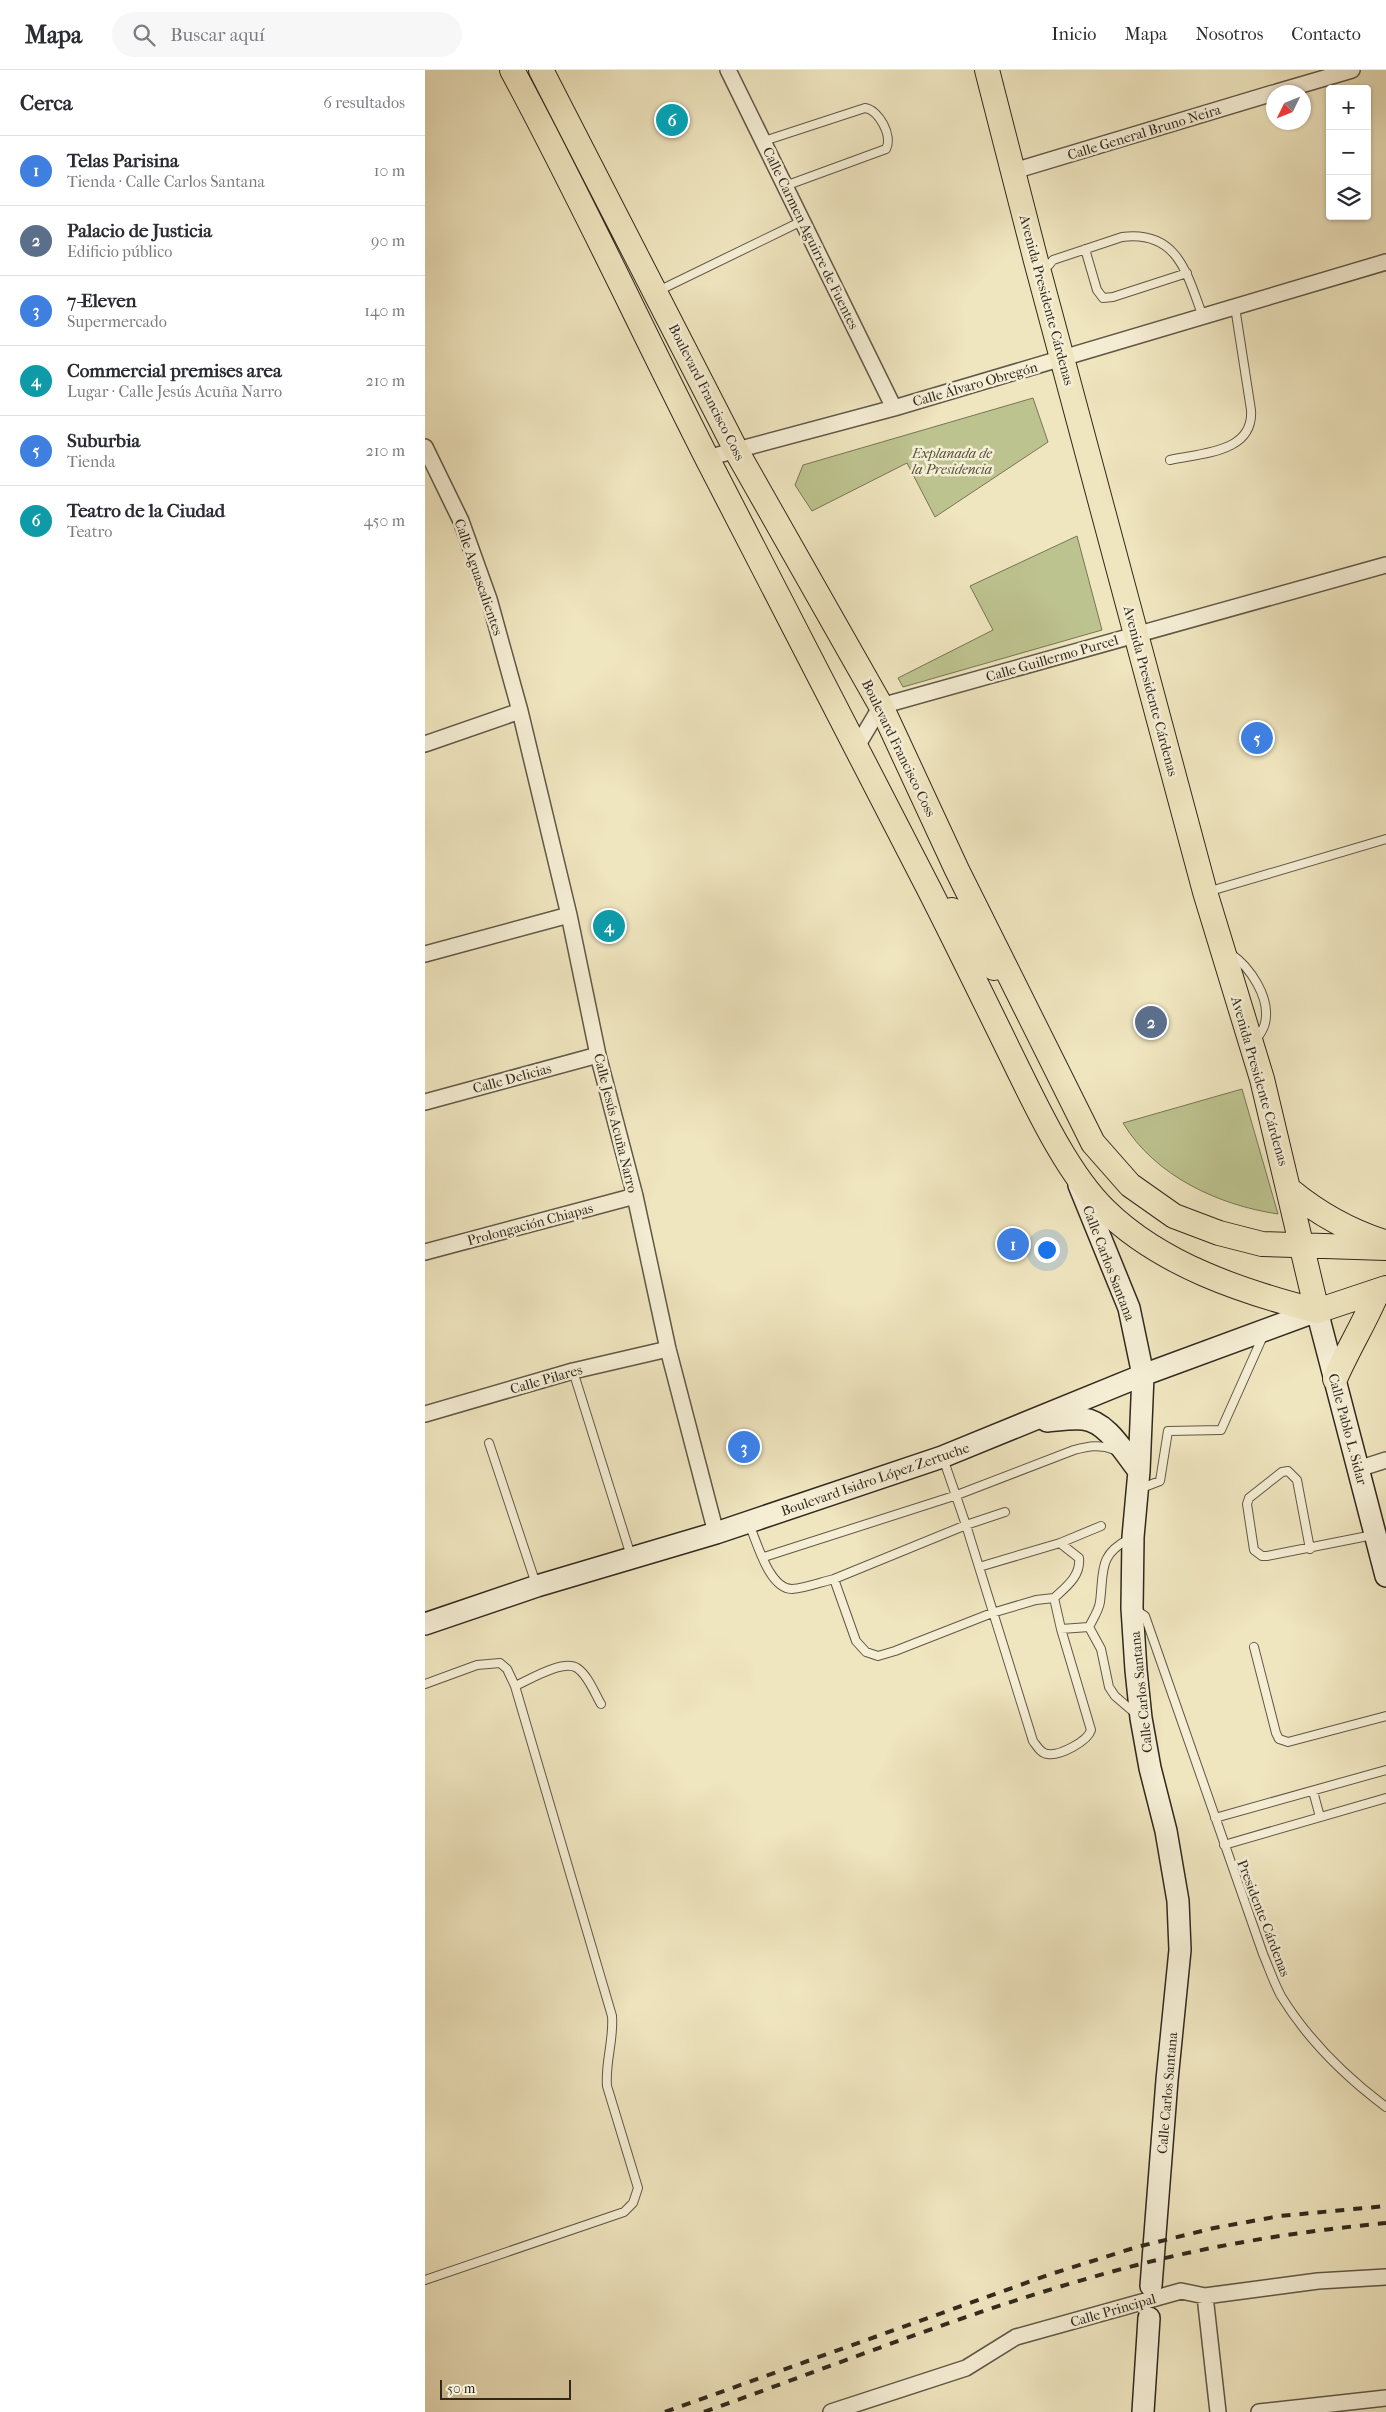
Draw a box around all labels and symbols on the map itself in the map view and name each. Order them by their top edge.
north arrow [1266,85,1311,130]
pin: 6 [656,101,688,139]
street label: Calle General Bruno Neira [1065,101,1223,164]
street label: Calle Carmen Aguirre de Fuentes [759,144,862,332]
street label: Avenida Presidente Cárdenas [1015,212,1077,387]
street label: Boulevard Francisco Coss [665,321,748,463]
street label: Calle Álvaro Obregón [910,358,1040,410]
park label: Explanada de la Presidencia [911,445,992,478]
street label: Calle Aguascalientes [451,517,506,638]
street label: Avenida Presidente Cárdenas [1119,603,1181,778]
street label: Calle Guillermo Purcel [984,631,1120,686]
street label: Boulevard Francisco Coss [858,677,939,820]
pin: 5 [1241,719,1273,757]
pin: 4 [593,907,625,945]
street label: Avenida Presidente Cárdenas [1227,993,1292,1168]
pin: 2 [1135,1003,1167,1041]
street label: Calle Jesús Acuña Narro [590,1052,641,1195]
street label: Calle Delicias [471,1060,553,1097]
street label: Prolongación Chiapas [465,1199,595,1249]
street label: Calle Carlos Santana [1079,1203,1139,1324]
pin: 1 [997,1225,1029,1263]
your location [1034,1237,1060,1263]
street label: Calle Pilares [508,1361,584,1398]
street label: Calle Pablo L. Sidar [1324,1372,1371,1487]
pin: 3 [728,1428,760,1466]
street label: Boulevard Isidro López Zertuche [779,1439,972,1520]
street label: Calle Carlos Santana [1127,1630,1156,1754]
street label: Presidente Cárdenas [1233,1857,1294,1979]
street label: Calle Carlos Santana [1154,2031,1181,2155]
street label: Calle Principal [1068,2290,1158,2331]
scale bar [440,2377,571,2400]

